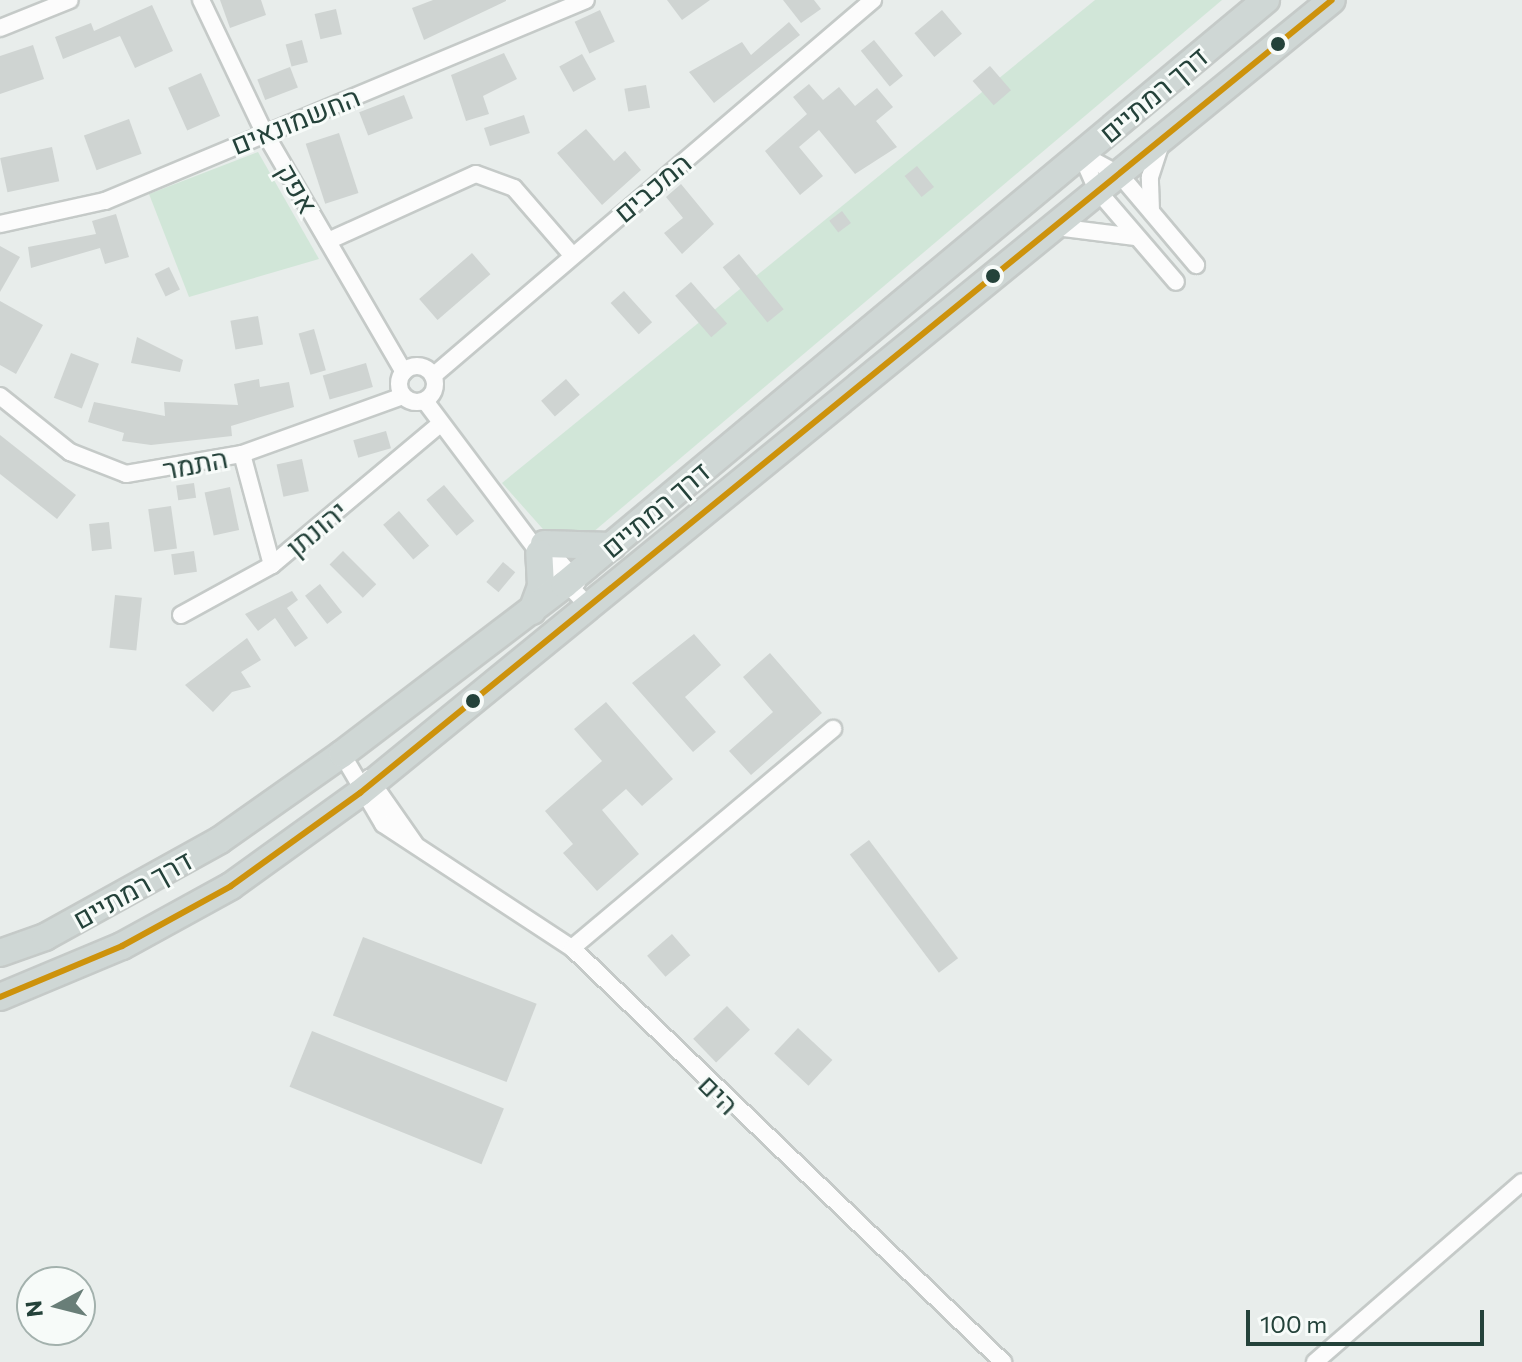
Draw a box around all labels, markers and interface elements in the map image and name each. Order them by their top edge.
unlabelled marker [1270,36,1286,52]
street label: דרך רמתיים [1092,39,1214,149]
street label: החשמונאים [226,79,364,161]
street label: המכבים [607,145,697,229]
street label: אפק [270,157,326,219]
unlabelled marker [985,268,1001,284]
street label: התמר [160,440,230,486]
street label: דרך רמתיים [594,454,716,564]
street label: יהונתן [279,493,353,563]
unlabelled marker [465,693,481,709]
street label: דרך רמתיים [66,842,198,936]
street label: הים [692,1067,746,1121]
north arrow [16,1266,96,1346]
scale bar [1250,1294,1488,1344]
text: N [19,1299,48,1319]
text: 100 m [1260,1309,1327,1338]

